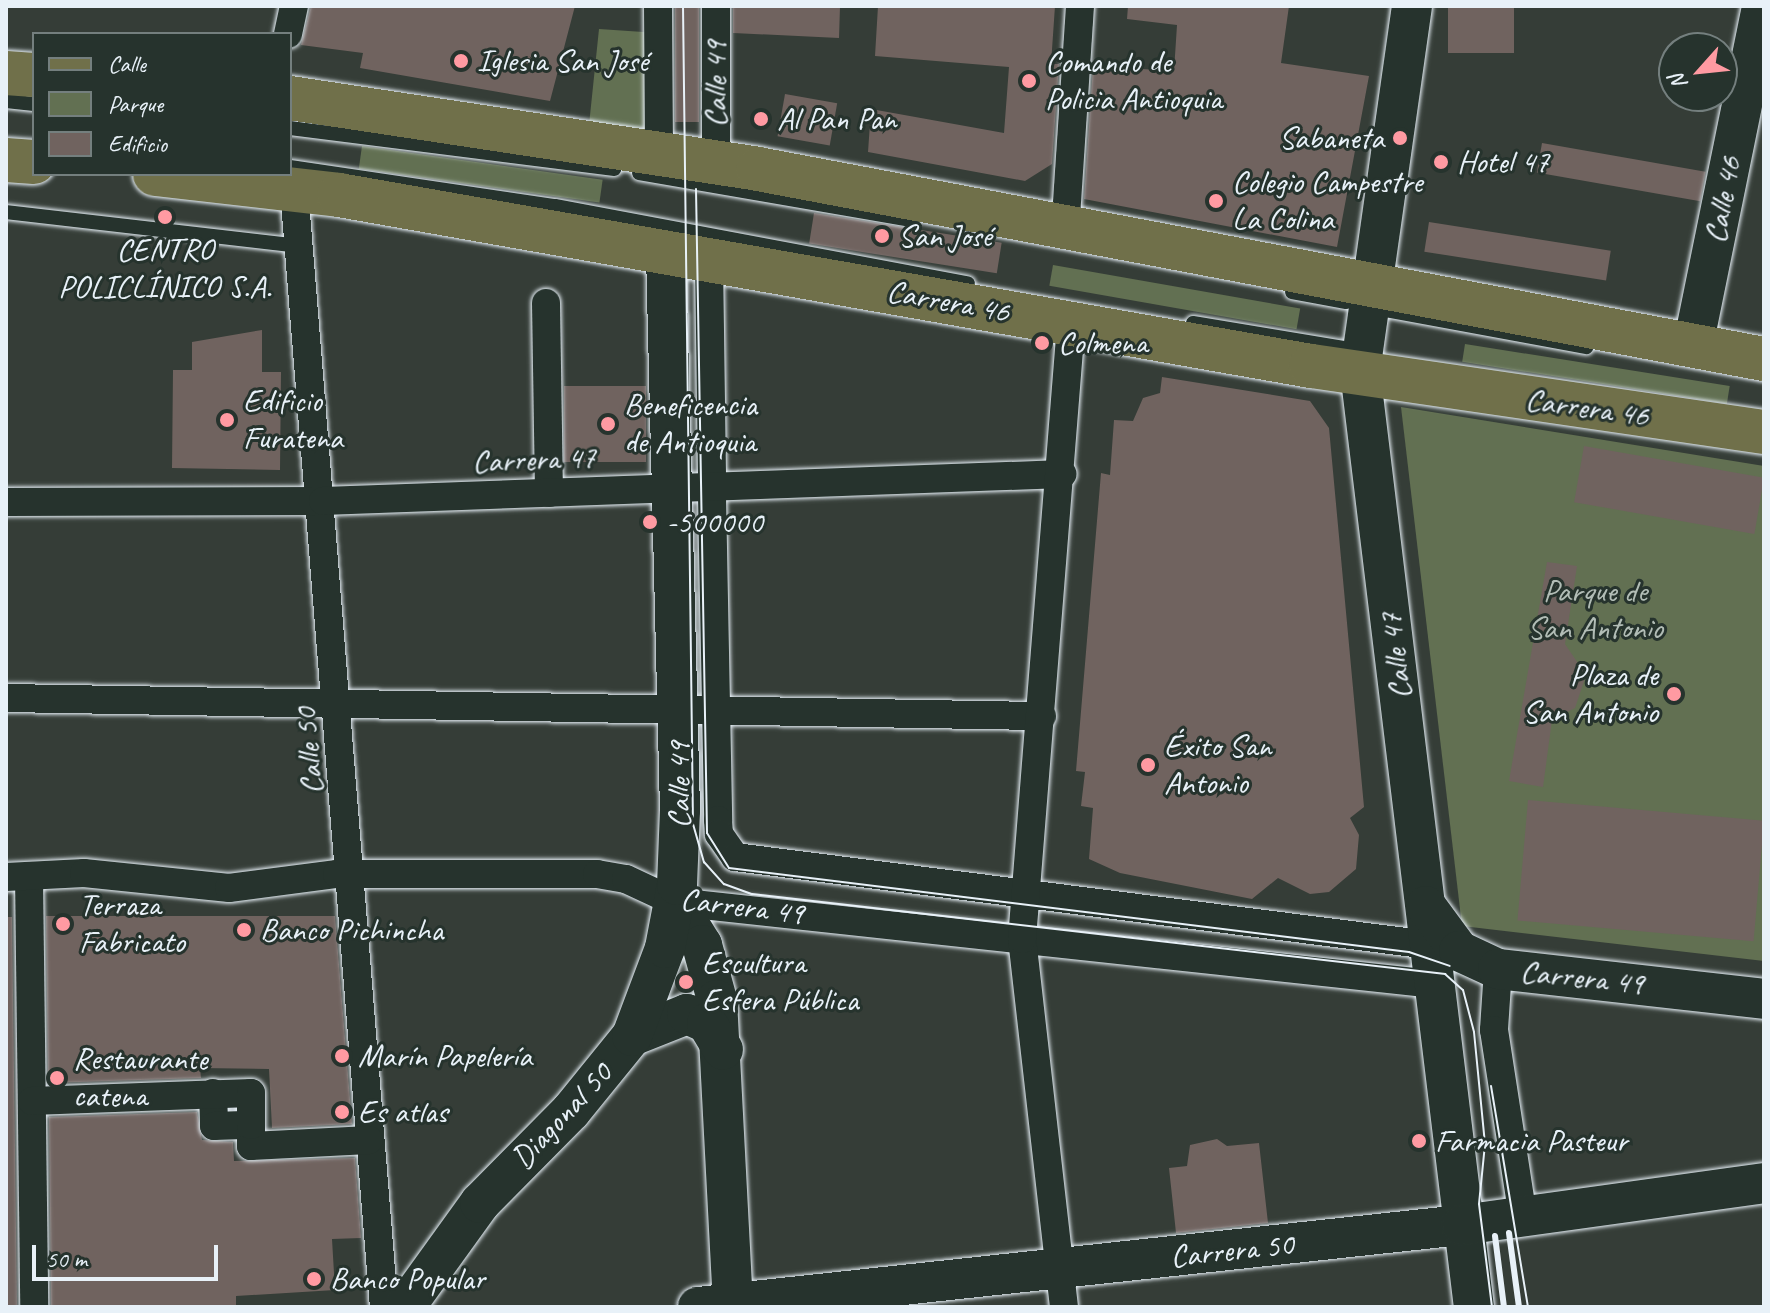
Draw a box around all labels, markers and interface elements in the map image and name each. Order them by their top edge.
legend [32,32,292,176]
north arrow [1658,32,1738,112]
street label: Calle 49 [697,41,735,127]
place label: Iglesia San José [477,42,648,80]
place label: Comando de Policia Antioquia [1045,44,1221,119]
text: Calle [108,49,146,79]
marker: Iglesia San José [452,52,470,70]
text: N [1663,70,1694,94]
marker: Comando de Policia Antioquia [1020,72,1038,90]
text: Parque [108,89,163,119]
place label: Al Pan Pan [777,100,898,138]
marker: Al Pan Pan [752,110,770,128]
place label: Sabaneta [1279,119,1384,157]
text: Edificio [108,129,167,159]
marker: Sabaneta [1391,129,1409,147]
place label: Hotel 47 [1457,143,1549,181]
marker: Hotel 47 [1432,153,1450,171]
street label: Calle 46 [1696,154,1750,246]
place label: Colegio Campestre La Colina [1232,164,1424,239]
marker: Colegio Campestre La Colina [1207,192,1225,210]
marker: CENTRO POLICLÍNICO S.A. [154,206,176,228]
place label: San José [898,217,991,255]
marker: San José [873,227,891,245]
place label: CENTRO POLICLÍNICO S.A. [58,232,272,307]
street label: Carrera 46 [884,272,1012,332]
place label: Colmena [1058,324,1147,362]
marker: Colmena [1033,334,1051,352]
street label: Carrera 46 [1523,380,1651,436]
place label: Edificio Furatena [243,383,343,458]
place label: Beneficencia de Antioquia [624,387,757,462]
marker: Edificio Furatena [218,411,236,429]
marker: Beneficencia de Antioquia [599,415,617,433]
street label: Carrera 47 [472,439,596,481]
place label: -500000 [666,503,763,541]
marker: -500000 [641,513,659,531]
park label: Parque de San Antonio [1527,573,1663,648]
street label: Calle 47 [1372,611,1420,701]
place label: Plaza de San Antonio [1523,657,1658,732]
marker: Plaza de San Antonio [1665,685,1683,703]
street label: Calle 50 [286,706,332,796]
place label: Éxito San Antonio [1164,728,1272,803]
street label: Calle 49 [660,742,698,828]
marker: Éxito San Antonio [1139,756,1157,774]
street label: Carrera 49 [678,880,806,934]
place label: Terraza Fabricato [79,887,185,962]
place label: Banco Pichincha [260,911,442,949]
marker: Terraza Fabricato [54,915,72,933]
marker: Banco Pichincha [235,921,253,939]
place label: Escultura Esfera Pública [702,945,858,1020]
street label: Carrera 49 [1518,952,1646,1004]
marker: Escultura Esfera Pública [677,973,695,991]
place label: Marín Papelería [358,1037,532,1075]
place label: Restaurante catena [73,1041,207,1116]
marker: Marín Papelería [333,1047,351,1065]
street label: Diagonal 50 [503,1055,621,1177]
marker: Restaurante catena [48,1069,66,1087]
place label: Es atlas [358,1093,447,1131]
marker: Es atlas [333,1103,351,1121]
place label: Farmacia Pasteur [1435,1122,1629,1160]
marker: Farmacia Pasteur [1410,1132,1428,1150]
street label: Carrera 50 [1168,1225,1296,1277]
scale bar [36,1229,222,1279]
text: 50 m [46,1244,87,1274]
place label: Banco Popular [330,1260,484,1298]
marker: Banco Popular [305,1270,323,1288]

